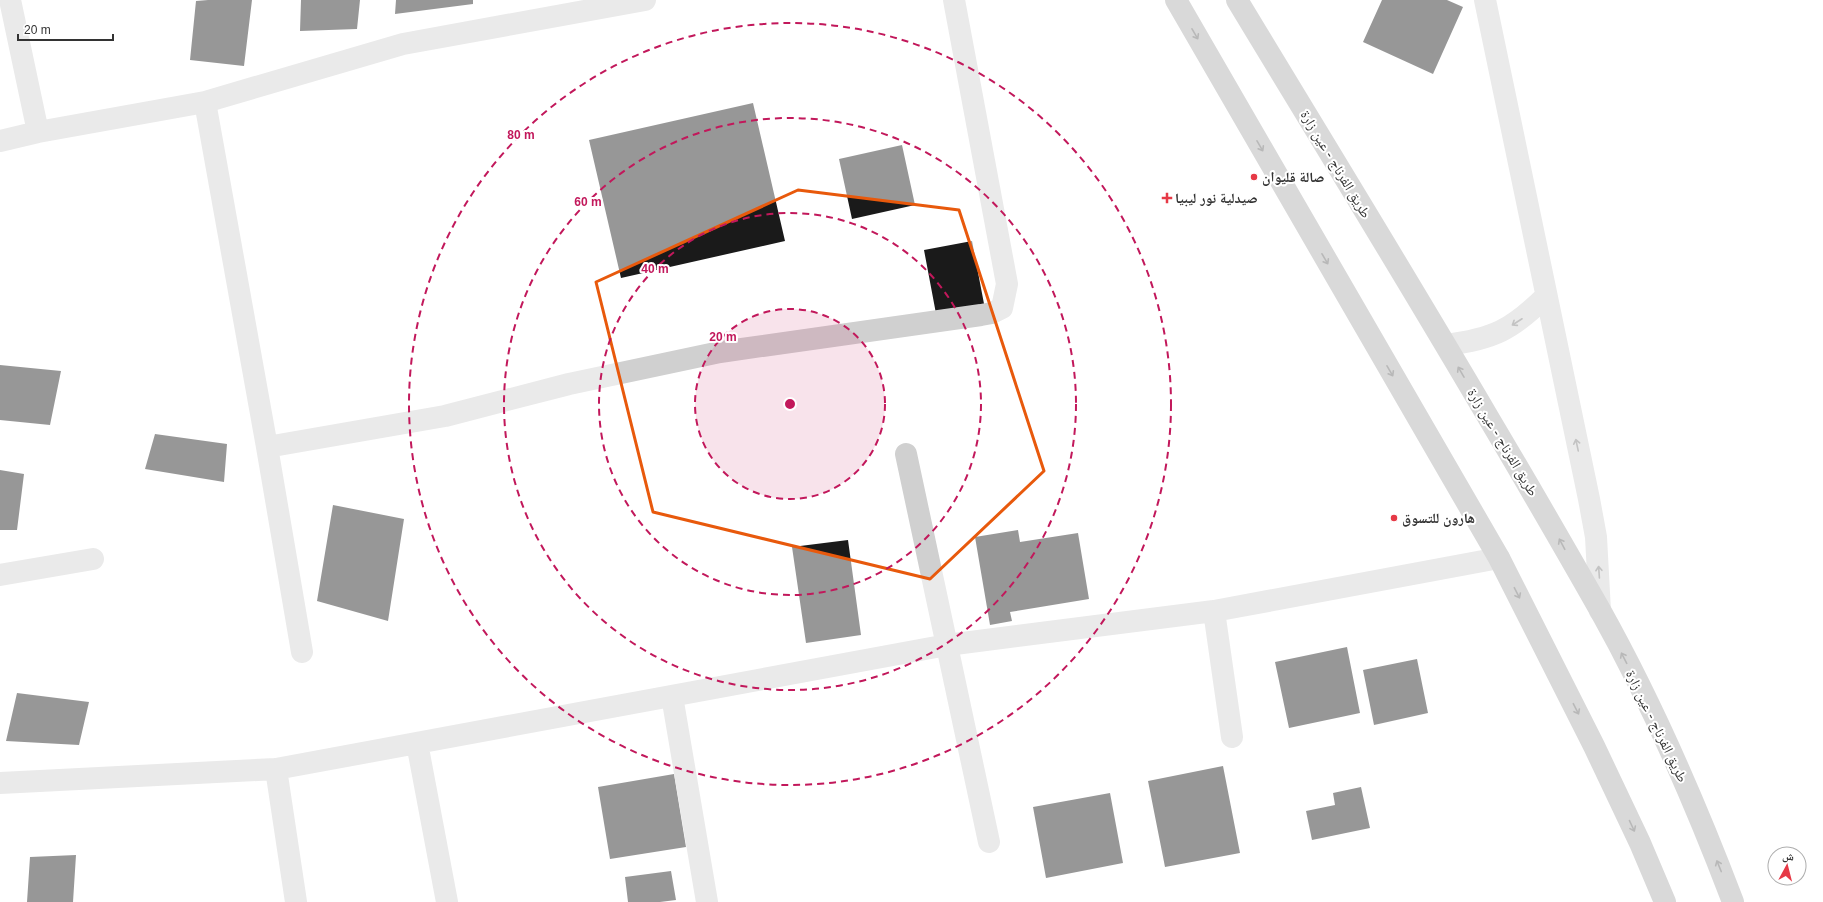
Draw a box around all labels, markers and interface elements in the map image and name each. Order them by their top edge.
scale bar [18,16,113,42]
text: 20 m [24,23,51,37]
one-way arrow [1192,28,1200,40]
street label: طريق الفرناج - عين زارة [1296,107,1374,222]
text: 80 m [507,128,535,142]
one-way arrow [1257,140,1265,152]
place label: صالة قليوان [1262,169,1324,186]
marker: صالة قليوان [1249,172,1259,182]
place label: صيدلية نور ليبيا [1175,190,1258,207]
marker: صيدلية نور ليبيا [1162,193,1172,203]
text: 60 m [574,195,602,209]
one-way arrow [1322,253,1330,265]
text: 40 m [641,262,669,276]
one-way arrow [1512,318,1523,326]
text: 20 m [709,330,737,344]
one-way arrow [1387,365,1395,377]
one-way arrow [1457,366,1465,378]
street label: طريق الفرناج - عين زارة [1463,385,1541,500]
centre of rings [783,397,797,411]
one-way arrow [1572,438,1580,451]
place label: هارون للتسوق [1402,510,1475,527]
marker: هارون للتسوق [1389,513,1399,523]
one-way arrow [1558,539,1565,551]
one-way arrow [1596,566,1603,579]
one-way arrow [1514,586,1521,598]
one-way arrow [1620,653,1628,665]
street label: طريق الفرناج - عين زارة [1621,667,1691,786]
one-way arrow [1572,702,1580,714]
one-way arrow [1629,819,1636,831]
north arrow [1767,846,1807,886]
text: ش [1781,849,1795,865]
one-way arrow [1715,860,1723,872]

